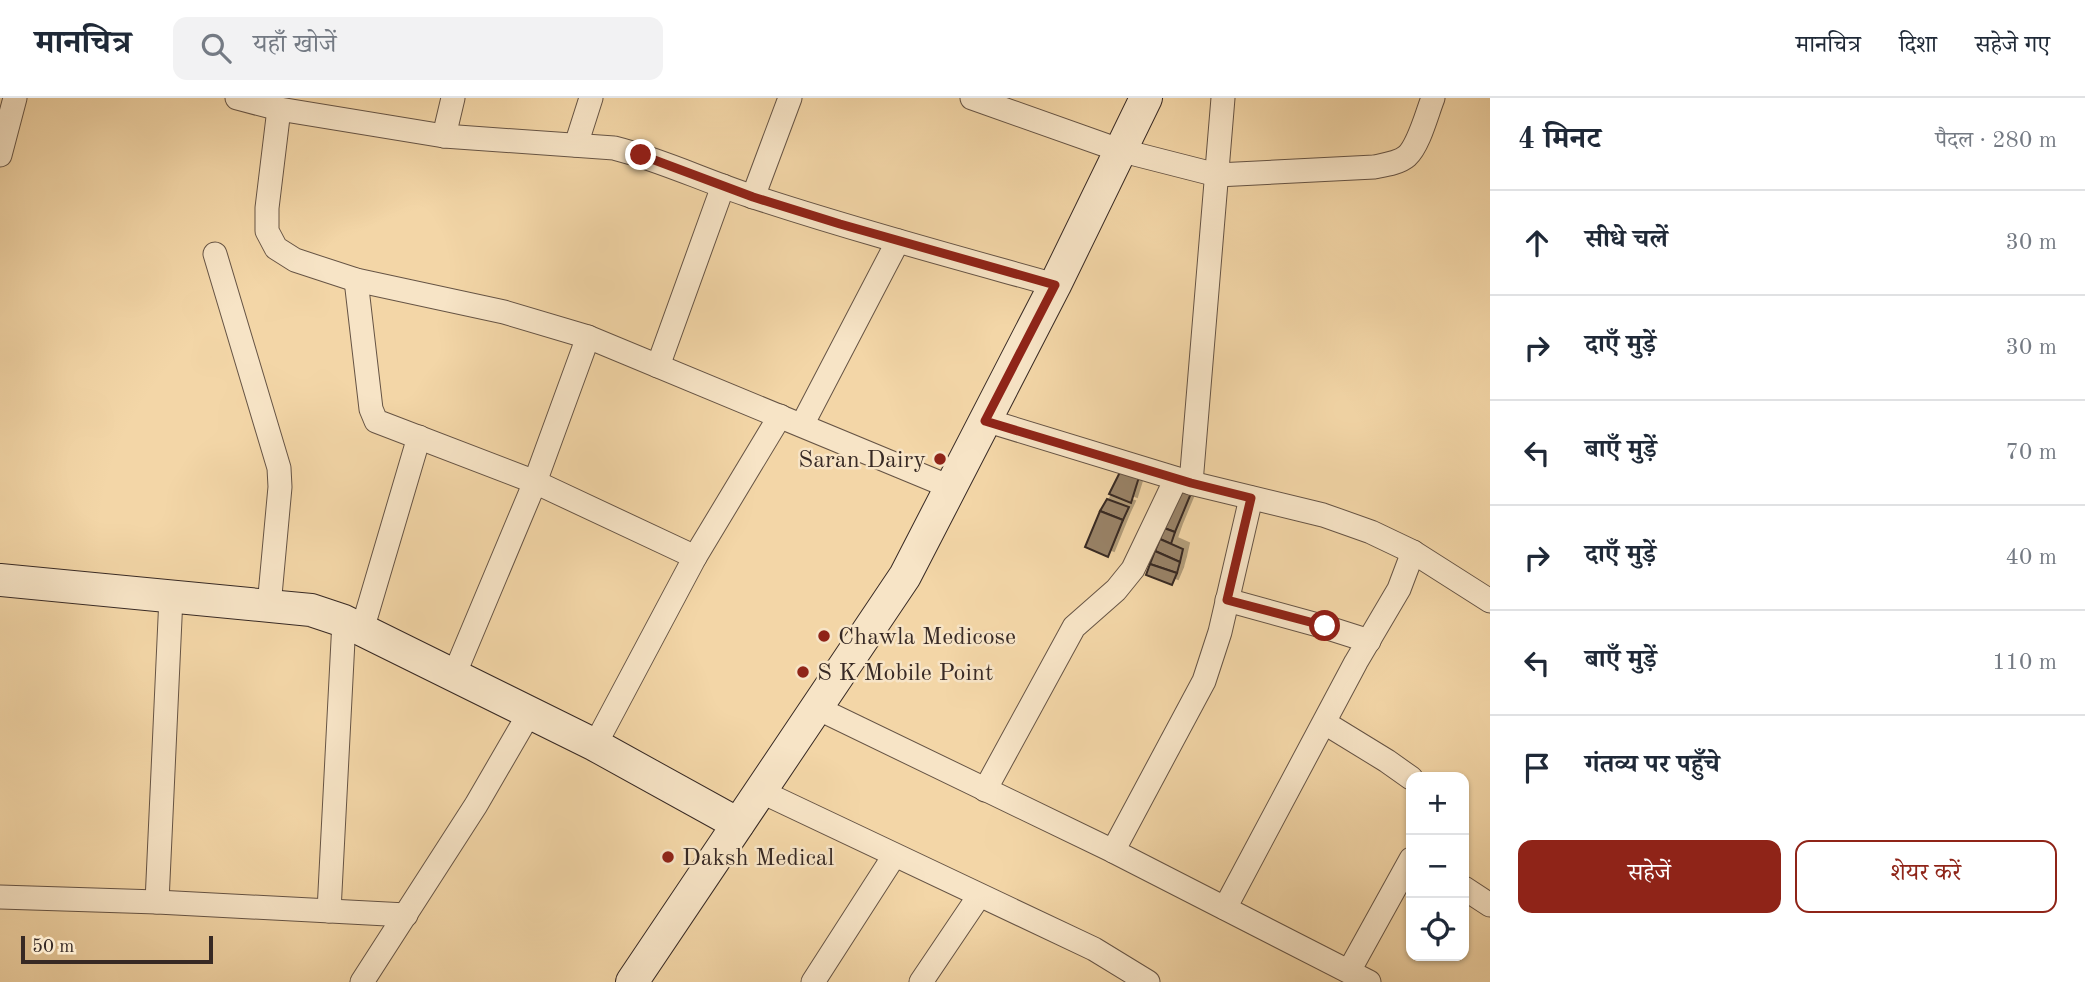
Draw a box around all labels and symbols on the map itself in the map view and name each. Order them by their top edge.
route end [625,139,656,170]
place label: Saran Dairy [798,449,926,473]
marker: Saran Dairy [932,451,948,467]
route start [1309,610,1340,641]
place label: Chawla Medicose [838,626,1016,650]
marker: Chawla Medicose [816,628,832,644]
place label: S K Mobile Point [817,662,993,686]
marker: S K Mobile Point [795,664,811,680]
place label: Daksh Medical [682,847,834,871]
marker: Daksh Medical [660,849,676,865]
scale bar [21,933,214,965]

